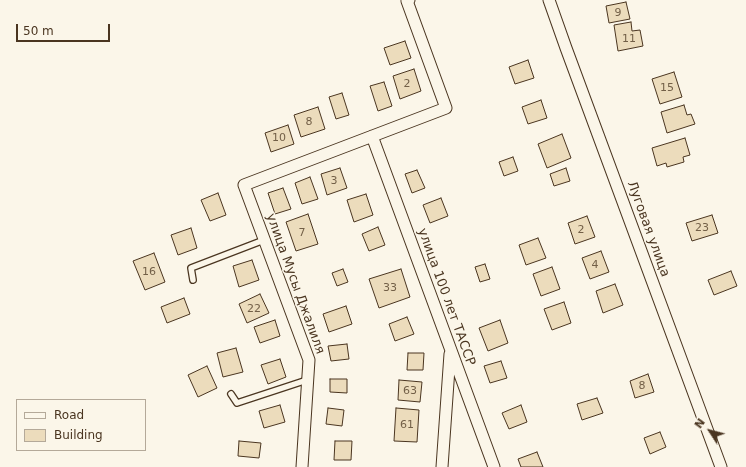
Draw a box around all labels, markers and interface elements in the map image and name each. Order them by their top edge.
house number: 9 [615,6,621,20]
scale bar [18,16,112,42]
text: 50 m [23,24,54,38]
house number: 11 [622,32,636,46]
house number: 2 [404,77,410,91]
house number: 15 [660,81,674,95]
house number: 8 [306,115,312,129]
house number: 10 [272,131,286,145]
house number: 3 [331,174,337,188]
street label: Луговая улица [623,179,673,279]
street label: улица Мусы Джалиля [262,212,328,356]
house number: 23 [695,221,709,235]
house number: 2 [578,223,584,237]
house number: 7 [299,226,305,240]
street label: улица 100 лет ТАССР [414,226,478,368]
house number: 4 [592,258,598,272]
house number: 16 [142,265,156,279]
house number: 33 [383,281,397,295]
house number: 22 [247,302,261,316]
house number: 8 [639,379,645,393]
house number: 63 [403,384,417,398]
legend [16,399,146,451]
text: Road [54,408,84,422]
north arrow [690,411,730,451]
text: N [692,416,708,431]
house number: 61 [400,418,414,432]
text: Building [54,428,103,442]

